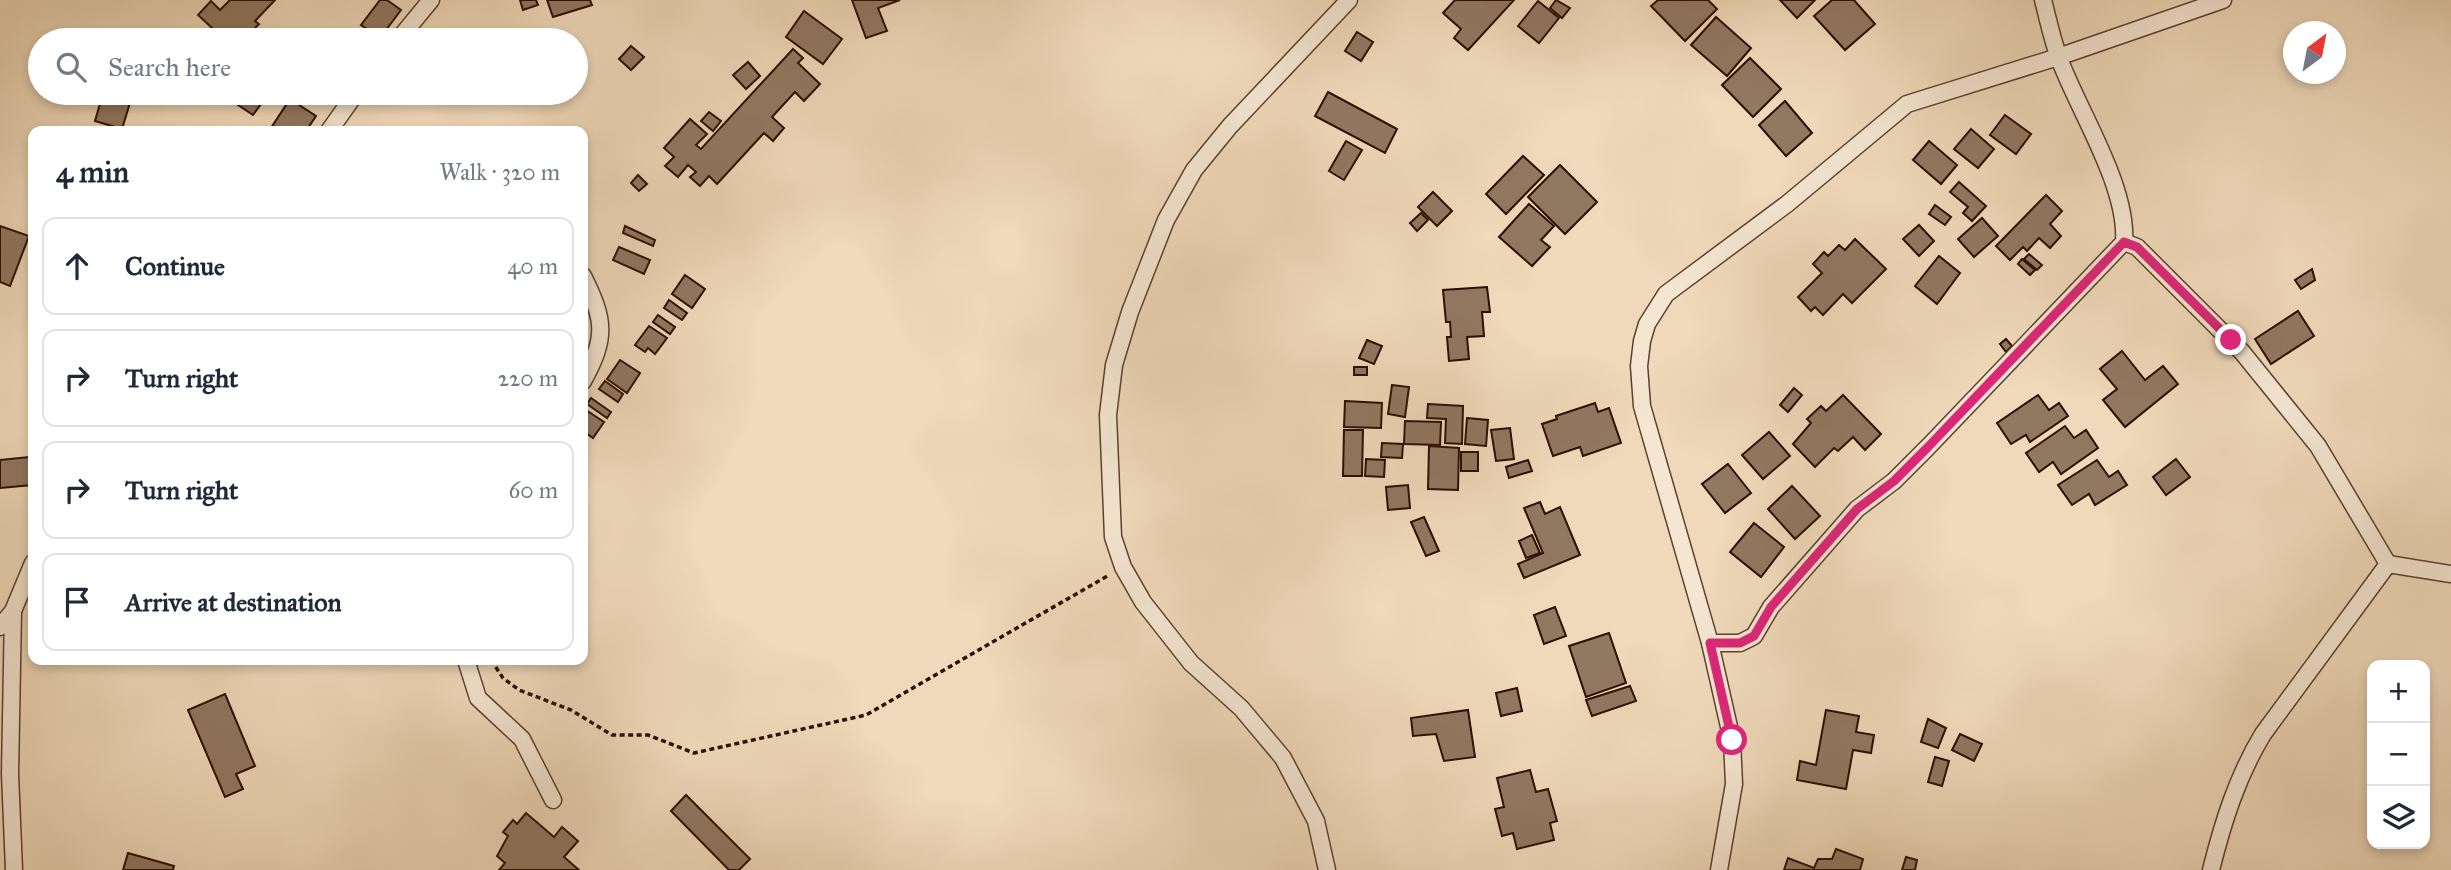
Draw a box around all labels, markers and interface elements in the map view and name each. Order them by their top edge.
north arrow [2283,21,2346,84]
search box [28,28,588,105]
icon: search [52,48,90,86]
text: Search here [108,51,231,83]
text: 4 min [56,154,129,190]
text: Walk · 320 m [440,158,560,186]
icon: ahead [58,247,96,285]
text: Continue [125,250,225,282]
text: 40 m [508,252,558,280]
route end [2215,324,2246,355]
icon: right [58,359,96,397]
text: Turn right [125,362,238,394]
text: 220 m [498,364,558,392]
icon: right [58,471,96,509]
text: Turn right [125,474,238,506]
text: 60 m [509,476,558,504]
icon: arrive [58,583,96,621]
text: Arrive at destination [125,586,342,618]
map controls [2367,660,2430,849]
button: + [2367,660,2430,723]
button: − [2367,723,2430,786]
route start [1716,724,1747,755]
button: layers [2367,786,2430,849]

